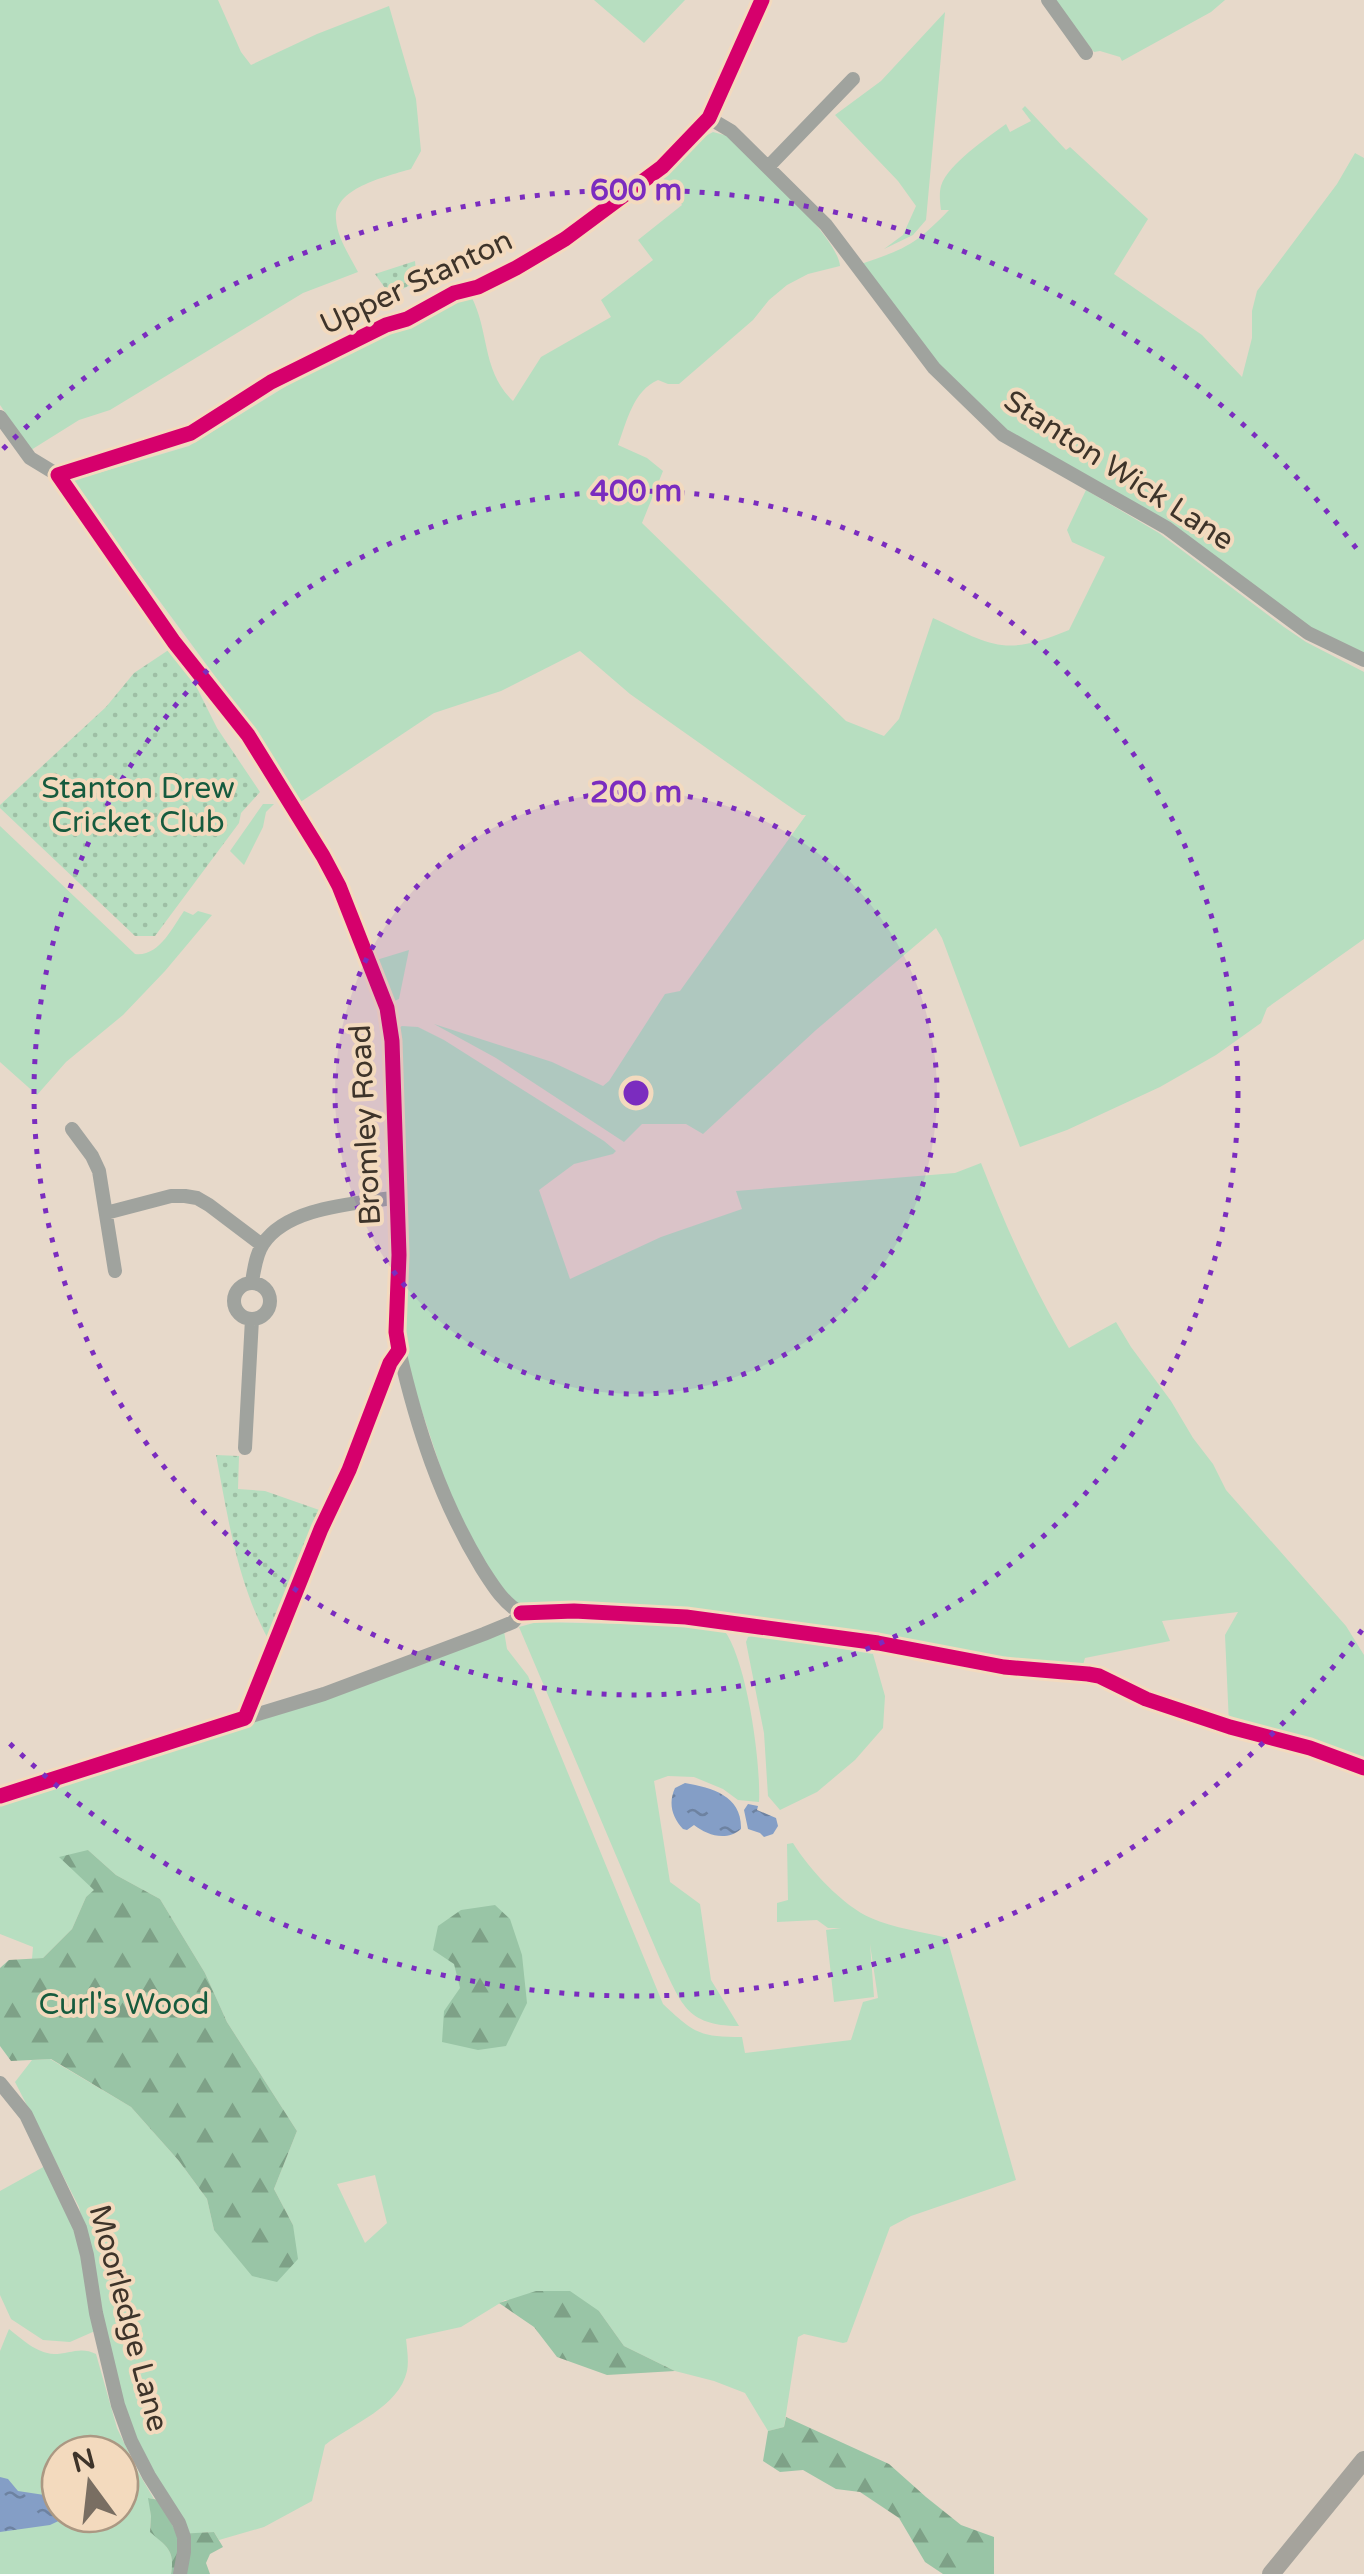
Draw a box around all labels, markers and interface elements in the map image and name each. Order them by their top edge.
text: 600 m [590,172,682,209]
street label: Upper Stanton [314,222,518,343]
street label: Stanton Wick Lane [997,382,1241,559]
text: 400 m [590,473,682,510]
park label: Stanton Drew Cricket Club [41,770,235,841]
text: 200 m [590,774,682,811]
street label: Bromley Road [342,1024,389,1226]
centre of rings [618,1075,654,1111]
park label: Curl's Wood [39,1986,210,2023]
street label: Moorledge Lane [80,2201,177,2435]
north arrow [40,2434,140,2534]
text: N [69,2441,99,2480]

